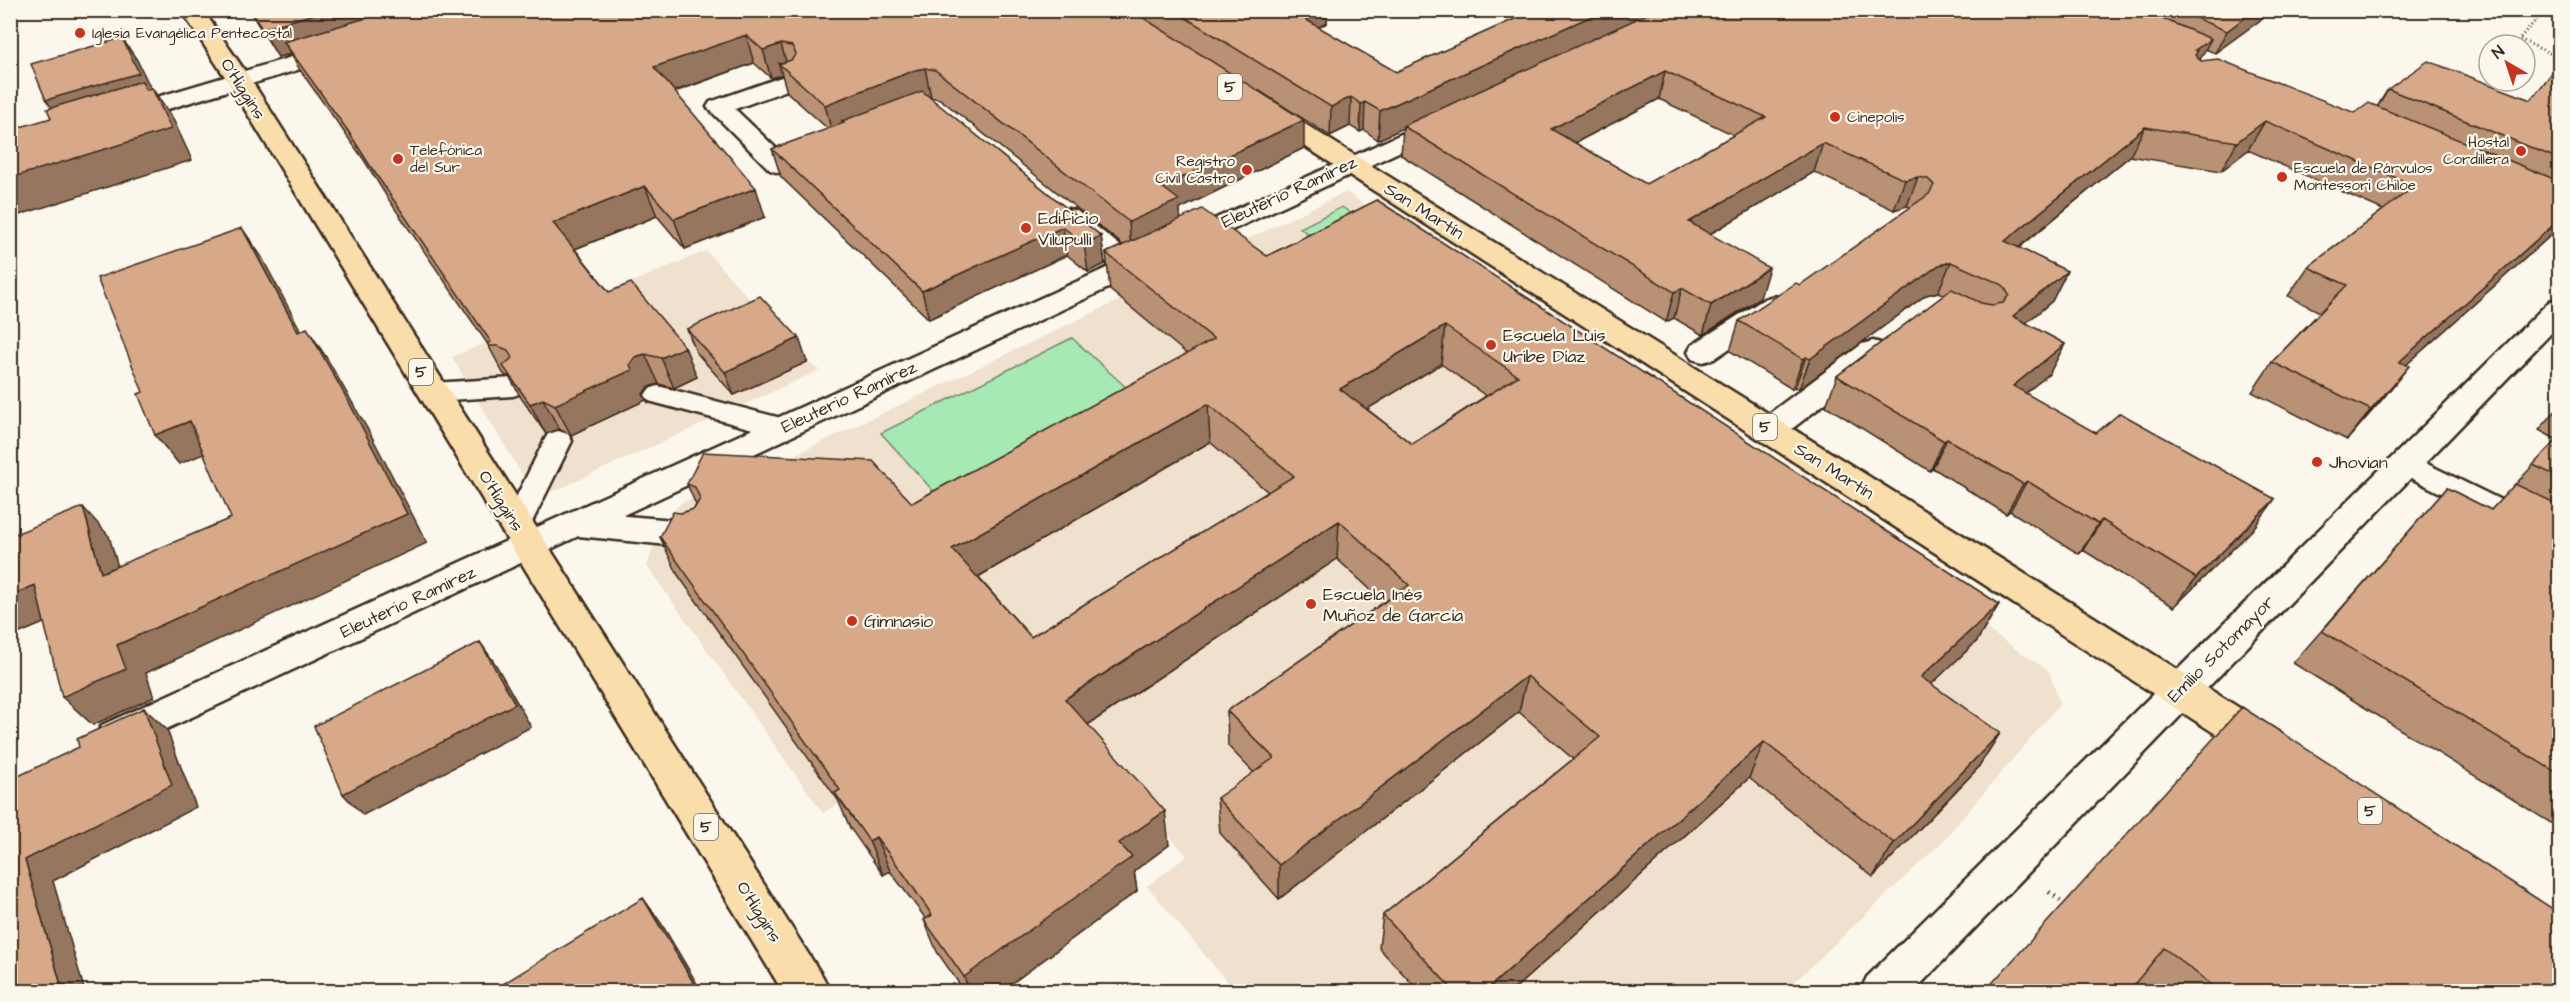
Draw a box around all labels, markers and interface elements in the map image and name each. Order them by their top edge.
place label: Iglesia Evangélica Pentecostal [92,23,292,45]
marker: Iglesia Evangélica Pentecostal [73,26,87,40]
north arrow [2477,33,2537,93]
text: N [2487,40,2509,64]
street label: O'Higgins [214,54,272,125]
road number: 5 [1218,74,1242,100]
place label: Cinepolis [1847,107,1905,128]
marker: Cinepolis [1828,110,1842,124]
place label: Hostal Cordillera [2443,132,2509,170]
place label: Telefónica del Sur [410,140,483,178]
marker: Hostal Cordillera [2514,144,2528,158]
street label: Eleuterio Ramírez [1217,150,1361,234]
place label: Registro Civil Castro [1155,151,1236,189]
marker: Telefónica del Sur [391,152,405,166]
place label: Escuela de Párvulos Montessori Chiloe [2294,158,2433,196]
marker: Registro Civil Castro [1240,163,1254,177]
marker: Escuela de Párvulos Montessori Chiloe [2275,170,2289,184]
street label: San Martín [1379,177,1469,245]
place label: Edificio Vilupulli [1038,206,1098,252]
marker: Edificio Vilupulli [1019,221,1033,235]
place label: Escuela Luis Uribe Díaz [1503,323,1606,369]
marker: Escuela Luis Uribe Díaz [1484,338,1498,352]
street label: Eleuterio Ramírez [777,355,921,439]
road number: 5 [409,359,433,385]
road number: 5 [1753,414,1777,440]
street label: San Martín [1789,437,1879,505]
place label: Jhovian [2329,450,2388,475]
marker: Jhovian [2310,455,2324,469]
street label: O'Higgins [472,466,530,537]
street label: Eleuterio Ramírez [336,560,480,644]
place label: Escuela Inés Muñoz de García [1323,582,1463,628]
street label: Emilio Sotomayor [2162,590,2281,709]
marker: Escuela Inés Muñoz de García [1304,597,1318,611]
place label: Gimnasio [864,609,933,634]
marker: Gimnasio [845,614,859,628]
road number: 5 [2358,798,2382,824]
road number: 5 [694,814,718,840]
street label: O'Higgins [730,877,788,948]

